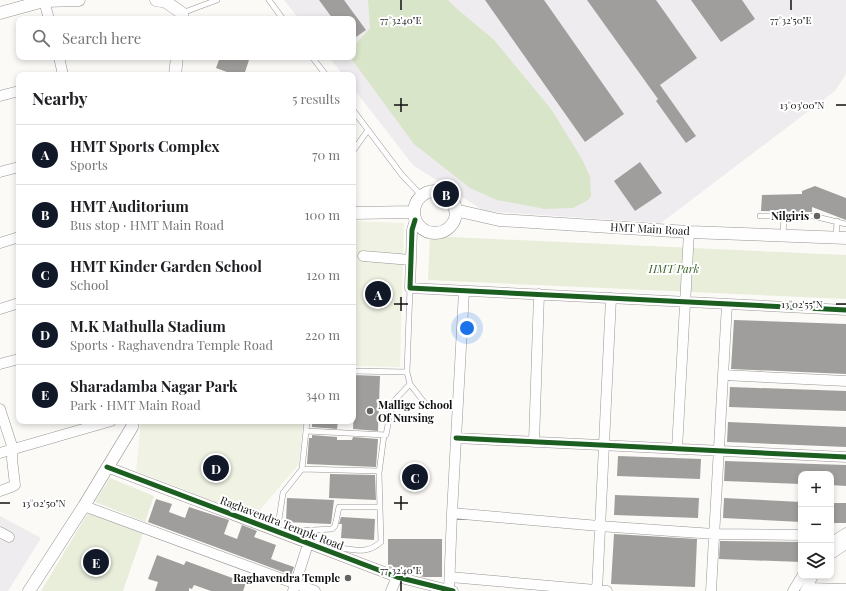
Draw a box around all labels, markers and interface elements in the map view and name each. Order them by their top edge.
text: 77°32'40"E [380,13,422,27]
text: 77°32'50"E [770,13,812,27]
search box [16,16,356,60]
icon: search [30,27,52,49]
text: Search here [62,28,141,48]
text: Nearby [32,87,87,109]
text: 5 results [292,90,340,107]
text: 13°03'00"N [780,98,824,112]
text: HMT Sports Complex [70,136,220,156]
text: A [41,146,49,163]
text: 70 m [312,146,340,163]
text: Sports [70,156,108,173]
pin: B [433,179,459,209]
text: HMT Auditorium [70,196,189,216]
text: B [41,206,49,223]
text: 100 m [305,206,340,223]
place label: Nilgiris [771,208,809,223]
marker: Nilgiris [812,211,822,221]
text: Bus stop · HMT Main Road [70,216,224,233]
street label: HMT Main Road [610,219,691,238]
text: HMT Kinder Garden School [70,256,262,276]
park label: HMT Park [648,261,700,276]
text: C [40,266,50,283]
text: 120 m [306,266,340,283]
text: School [70,276,109,293]
pin: A [365,279,391,309]
text: 13°02'55"N [781,297,823,311]
text: M.K Mathulla Stadium [70,316,226,336]
your location [457,318,477,338]
text: D [40,326,50,343]
text: 220 m [305,326,340,343]
text: Sports · Raghavendra Temple Road [70,336,273,353]
text: Sharadamba Nagar Park [70,376,238,396]
text: E [41,386,49,403]
text: 340 m [305,386,340,403]
text: Park · HMT Main Road [70,396,201,413]
place label: Mallige School Of Nursing [378,397,453,425]
marker: Mallige School Of Nursing [365,406,375,416]
pin: D [203,453,229,483]
pin: C [402,462,428,492]
map controls [798,471,834,579]
button: + [798,471,834,507]
street label: Raghavendra Temple Road [218,492,347,553]
text: 13°02'50"N [22,496,66,510]
button: − [798,507,834,543]
button: layers [798,543,834,579]
pin: E [83,547,109,577]
text: 77°32'40"E [380,563,422,577]
place label: Raghavendra Temple [233,570,340,585]
marker: Raghavendra Temple [343,573,353,583]

